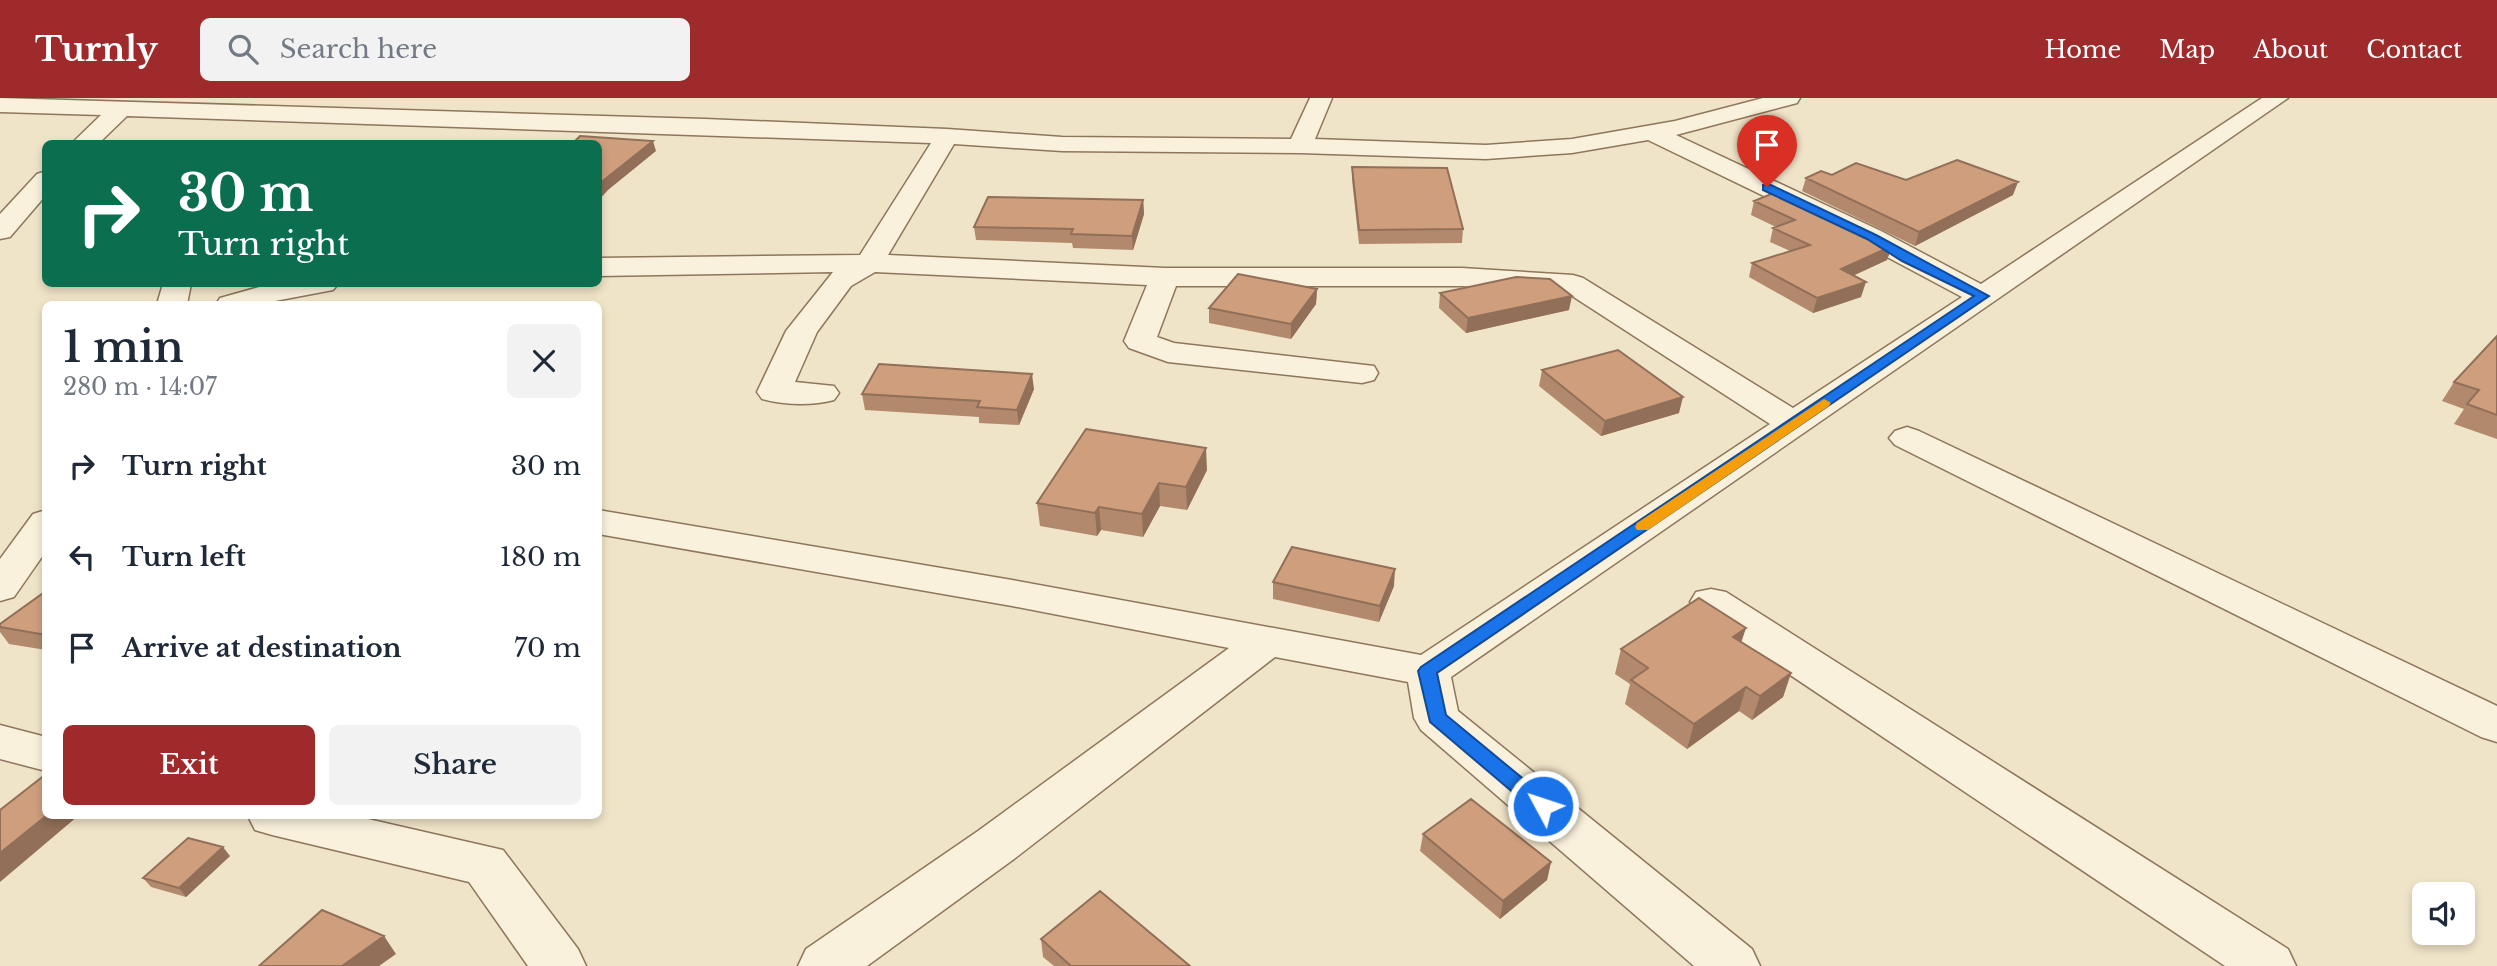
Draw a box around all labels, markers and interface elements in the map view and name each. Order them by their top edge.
search box [200,18,690,81]
text: Turnly [35,29,158,70]
icon: search [224,30,262,68]
text: Search here [280,33,437,65]
text: Home [2045,35,2121,64]
text: Map [2159,35,2215,64]
text: About [2253,35,2328,64]
text: Contact [2366,35,2462,64]
pin [1737,115,1797,187]
icon: arrive [1748,126,1786,164]
text: 30 m [178,163,313,224]
icon: right [63,168,154,259]
text: Turn right [178,224,349,264]
text: 1 min [63,321,184,373]
button: close [507,324,581,398]
text: 280 m · 14:07 [63,373,217,401]
icon: right [63,447,101,485]
text: Turn right [122,450,267,482]
text: 30 m [511,450,581,482]
icon: left [63,538,101,576]
text: Turn left [122,541,246,573]
text: 180 m [500,541,581,573]
icon: arrive [63,629,101,667]
text: Arrive at destination [122,632,402,664]
text: 70 m [514,632,581,664]
button: Exit [63,725,315,805]
button: Share [329,725,581,805]
position arrow [1506,769,1580,843]
map controls [2412,882,2475,945]
button: sound [2412,882,2475,945]

